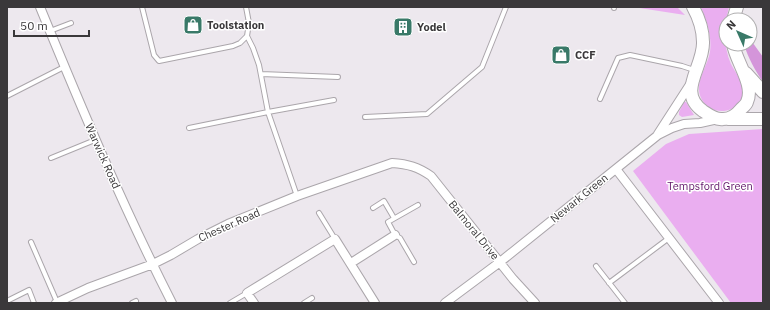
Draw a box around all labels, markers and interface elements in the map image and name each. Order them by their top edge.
scale bar [14,12,89,38]
north arrow [718,12,758,52]
shop icon: Toolstation [182,14,204,36]
building icon: Yodel [392,16,414,38]
text: N [723,17,739,33]
text: 50 m [20,18,48,33]
place label: Toolstation [207,18,264,32]
place label: Yodel [417,20,447,34]
shop icon: CCF [550,44,572,66]
place label: CCF [575,48,596,62]
street label: Warwick Road [82,121,124,191]
street label: Newark Green [547,170,611,226]
park label: Tempsford Green [667,179,753,193]
street label: Balmoral Drive [446,197,502,263]
street label: Chester Road [196,205,262,245]

